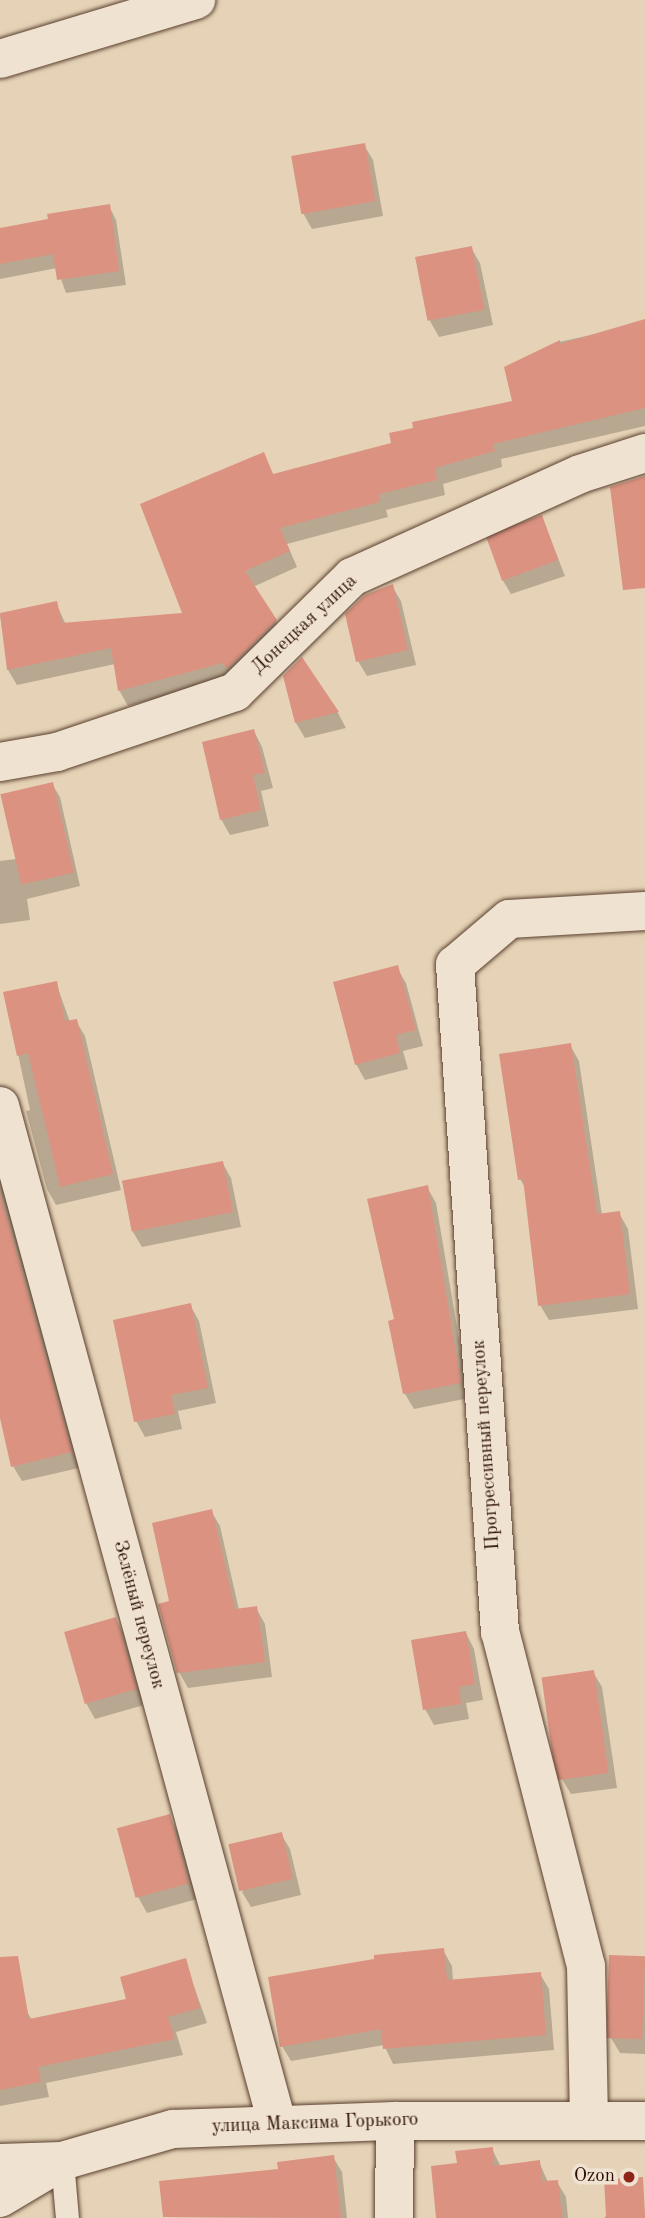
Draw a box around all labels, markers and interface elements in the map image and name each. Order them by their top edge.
street label: Донецкая улица [248,570,362,680]
street label: Прогрессивный переулок [468,1339,506,1551]
street label: Зелёный переулок [107,1538,169,1692]
street label: улица Максима Горького [211,2109,419,2139]
place label: Ozon [574,2166,615,2188]
marker: Ozon [621,2169,637,2185]

